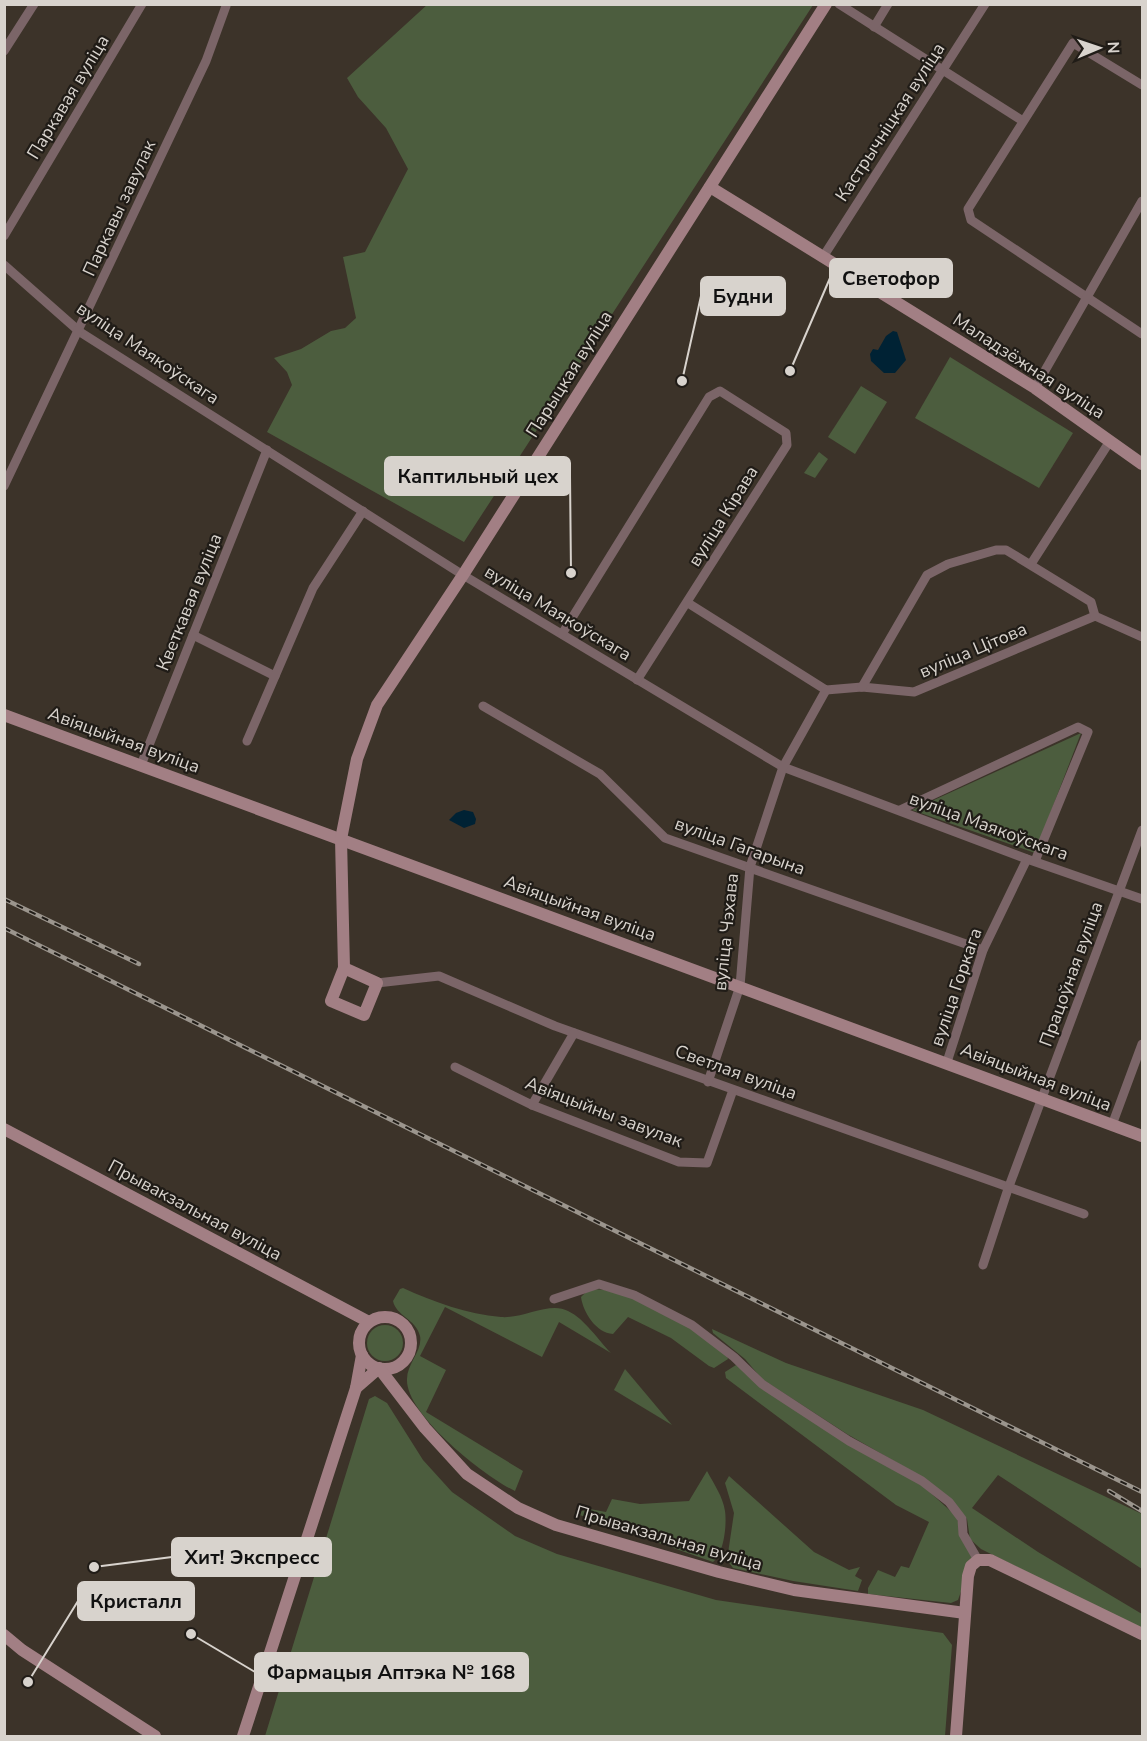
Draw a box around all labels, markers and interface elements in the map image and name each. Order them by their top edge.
north arrow [1069,18,1129,78]
street label: Паркавая вуліца [21,30,115,164]
street label: Кастрычніцкая вуліца [830,38,950,206]
text: N [1102,41,1124,54]
street label: Паркавы завулак [77,136,161,280]
callout: Светофор [830,259,952,297]
text: Светофор [842,265,940,292]
callout: Будни [701,277,785,315]
text: Будни [713,283,773,310]
street label: вуліца Маякоўскага [72,296,224,410]
street label: Парыцкая вуліца [520,306,618,442]
street label: Маладзёжная вуліца [948,308,1110,424]
callout: Каптильный цех [385,457,570,495]
street label: вуліца Кірава [683,461,763,571]
text: Каптильный цех [397,463,559,490]
street label: Кветкавая вуліца [151,530,227,674]
street label: вуліца Маякоўскага [480,560,636,666]
street label: вуліца Цітова [915,617,1031,683]
street label: Авіяцыйная вуліца [45,701,203,779]
street label: вуліца Маякоўскага [906,786,1072,866]
street label: вуліца Гагарына [671,811,809,881]
street label: Авіяцыйная вуліца [501,869,659,947]
street label: вуліца Чэхава [708,872,744,992]
street label: Працоўная вуліца [1034,898,1108,1050]
street label: вуліца Горкага [925,925,987,1049]
street label: Авіяцыйная вуліца [957,1037,1115,1117]
street label: Светлая вуліца [672,1039,800,1105]
street label: Авіяцыйны завулак [522,1071,687,1153]
street label: Прывакзальная вуліца [104,1154,286,1266]
street label: Прывакзальная вуліца [573,1500,765,1576]
callout: Хит! Экспресс [172,1538,331,1576]
text: Хит! Экспресс [184,1544,320,1571]
callout: Кристалл [78,1582,194,1620]
text: Кристалл [90,1588,182,1615]
callout: Фармацыя Аптэка № 168 [255,1653,528,1691]
text: Фармацыя Аптэка № 168 [267,1659,515,1686]

